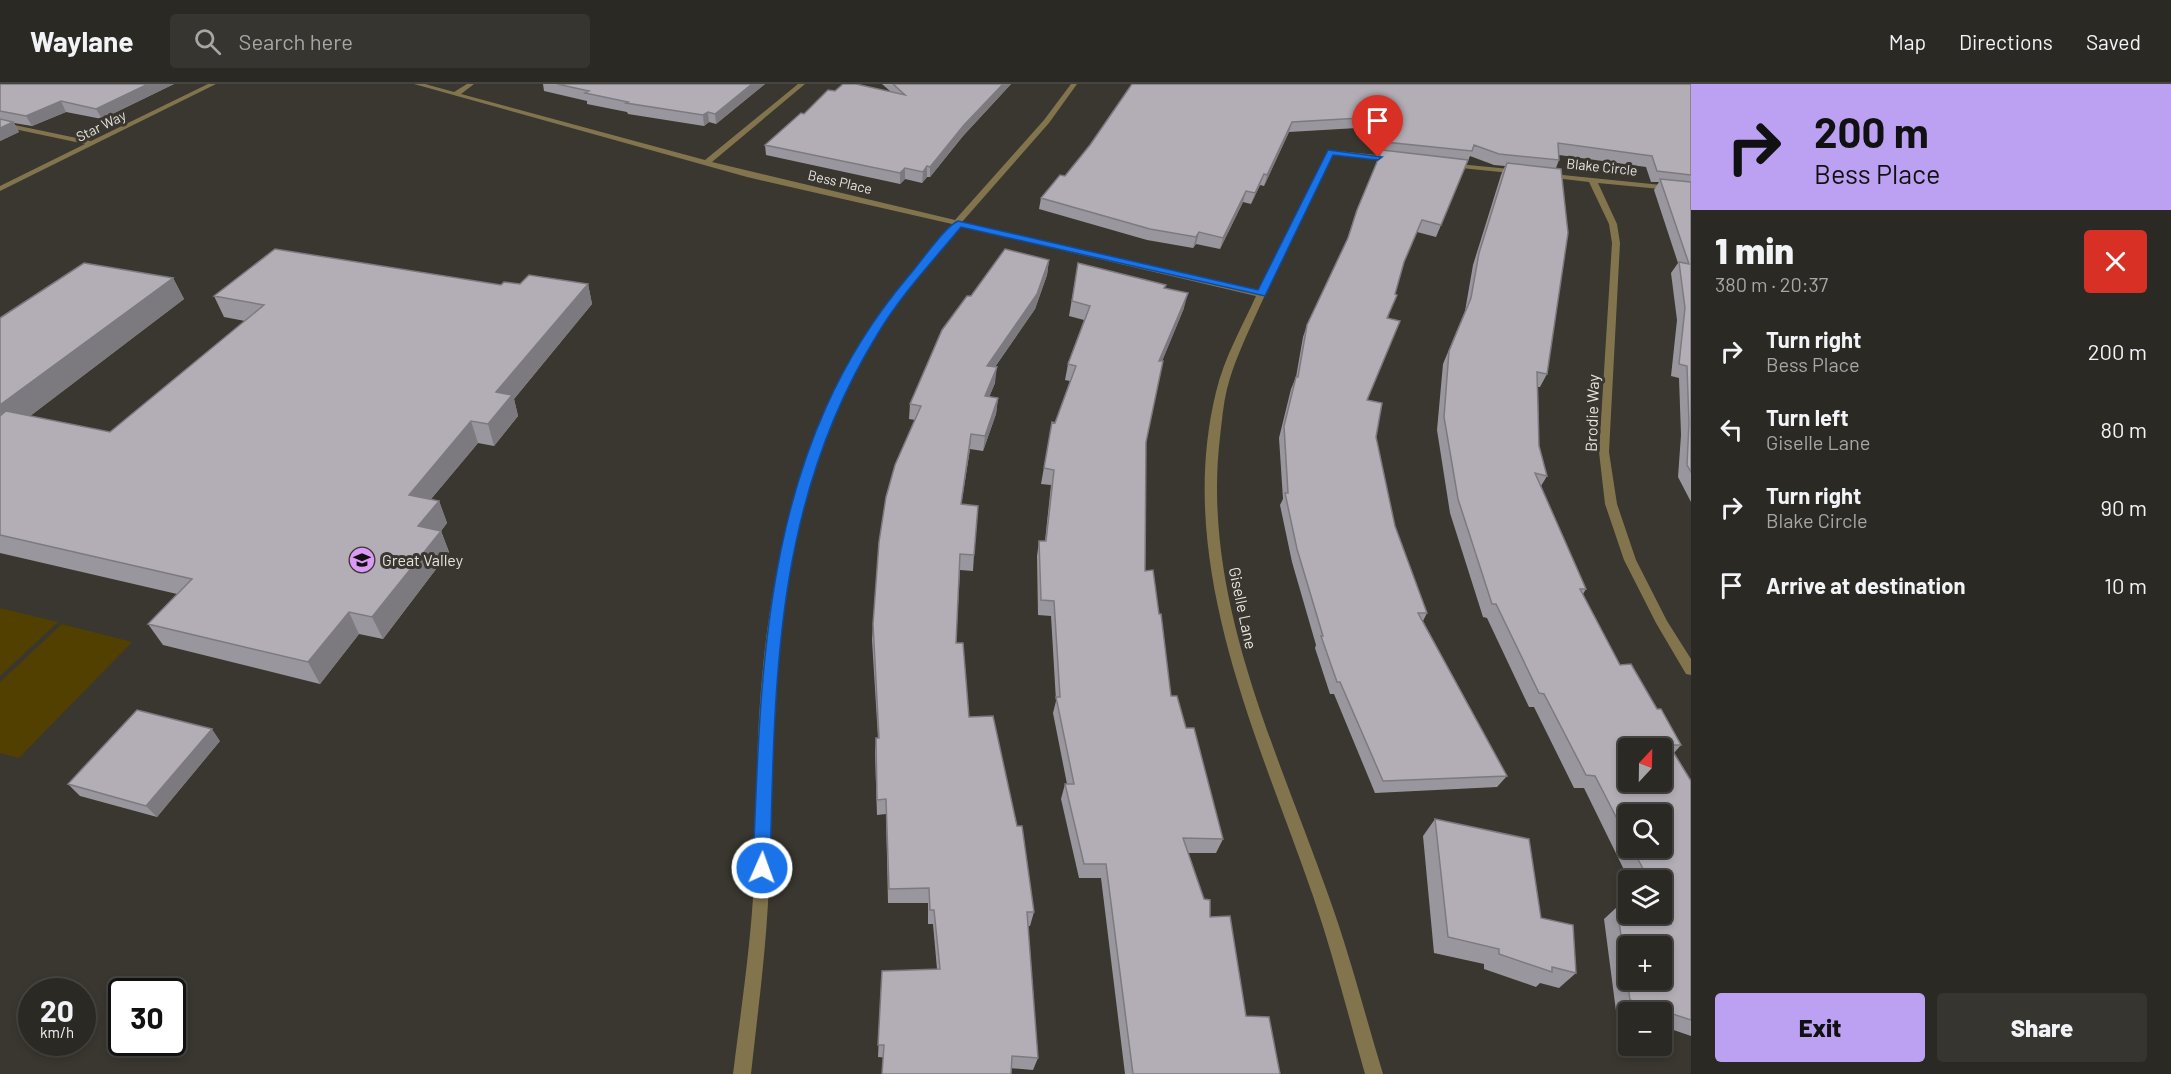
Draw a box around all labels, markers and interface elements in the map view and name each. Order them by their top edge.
search box [170,14,590,68]
text: Waylane [30,24,134,58]
icon: search [191,25,224,58]
text: Search here [239,28,353,54]
text: Map [1889,29,1926,54]
text: Directions [1959,29,2053,54]
text: Saved [2086,29,2141,54]
pin [1352,95,1403,157]
icon: arrive [1361,104,1394,137]
street label: Star Way [73,106,129,145]
text: 200 m [1814,106,1929,156]
icon: right [1715,108,1793,186]
street label: Blake Circle [1566,154,1638,179]
text: Bess Place [1814,157,1940,189]
street label: Bess Place [806,166,874,197]
text: 1 min [1715,228,1794,271]
button: close [2084,230,2147,293]
text: 380 m · 20:37 [1715,272,1828,296]
text: Turn right [1766,326,1861,352]
icon: right [1715,335,1748,368]
text: 200 m [2088,338,2147,364]
text: Bess Place [1766,352,1860,376]
street label: Brodie Way [1581,373,1602,452]
text: Turn left [1766,404,1849,430]
icon: left [1715,413,1748,446]
text: 80 m [2101,416,2147,442]
text: Giselle Lane [1766,430,1870,454]
text: Turn right [1766,482,1861,508]
icon: right [1715,491,1748,524]
text: 90 m [2101,494,2147,520]
text: Blake Circle [1766,508,1868,532]
school or university icon: Great Valley [347,545,377,575]
place label: Great Valley [382,550,464,569]
street label: Giselle Lane [1226,565,1261,651]
icon: arrive [1715,569,1748,602]
text: Arrive at destination [1766,572,1965,598]
text: 10 m [2104,572,2147,598]
north arrow [1618,738,1672,792]
map controls [1618,738,1672,1056]
button: search [1618,804,1672,858]
position arrow [730,836,794,900]
button: layers [1618,870,1672,924]
button: + [1618,936,1672,990]
speed limit sign: 30 [108,978,186,1056]
text: 20 [40,992,74,1028]
button: Exit [1715,993,1925,1062]
button: Share [1937,993,2147,1062]
button: − [1618,1002,1672,1056]
text: km/h [40,1023,74,1041]

